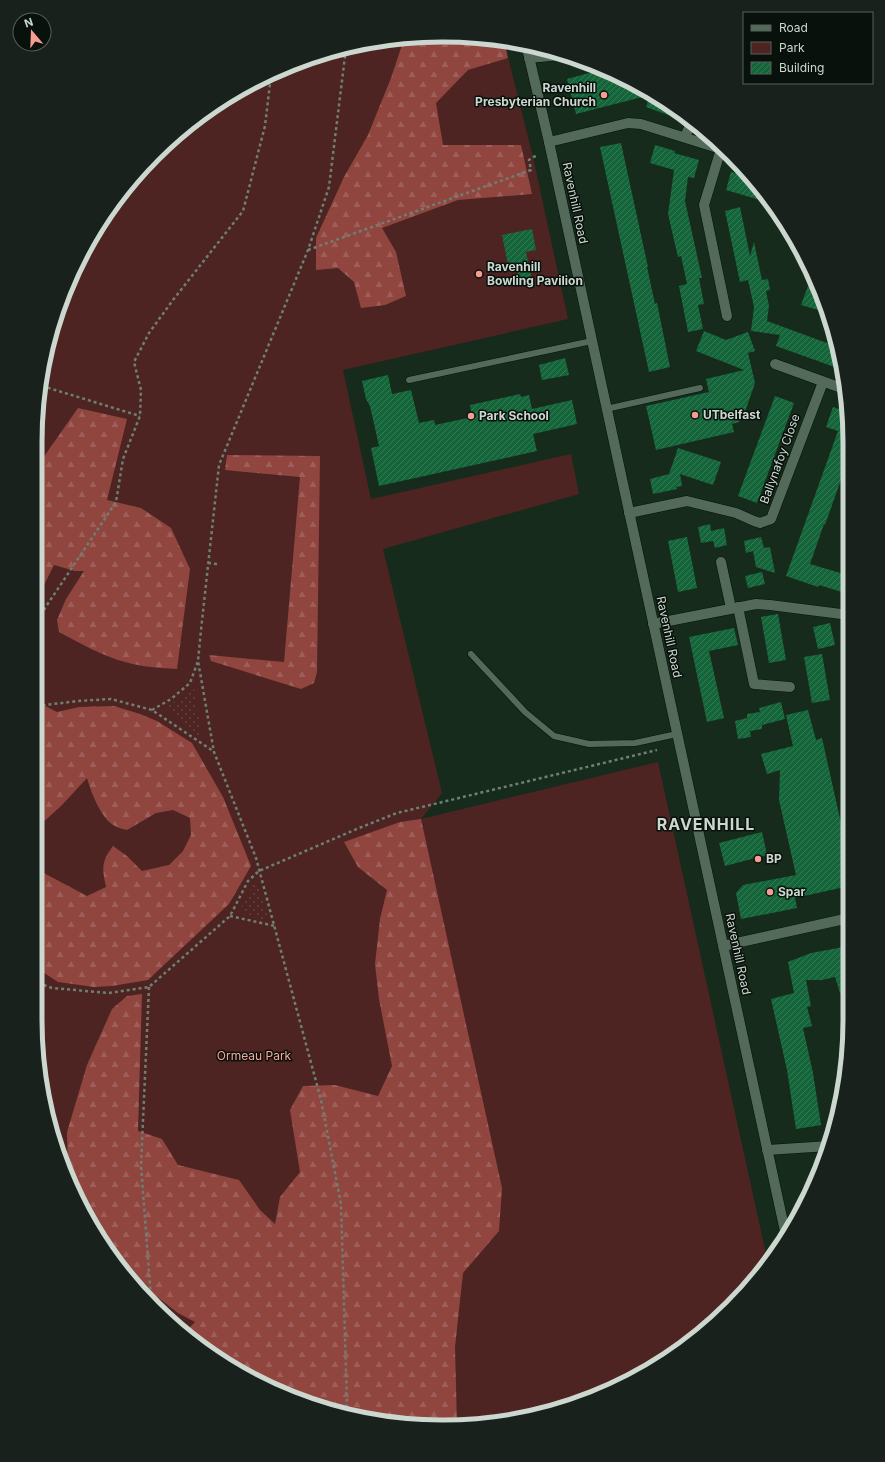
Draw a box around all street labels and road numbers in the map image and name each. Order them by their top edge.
street label: Ravenhill Road [560,161,591,245]
street label: Ballynafoy Close [756,412,803,506]
street label: Ravenhill Road [654,595,685,679]
street label: Ravenhill Road [723,912,754,996]

